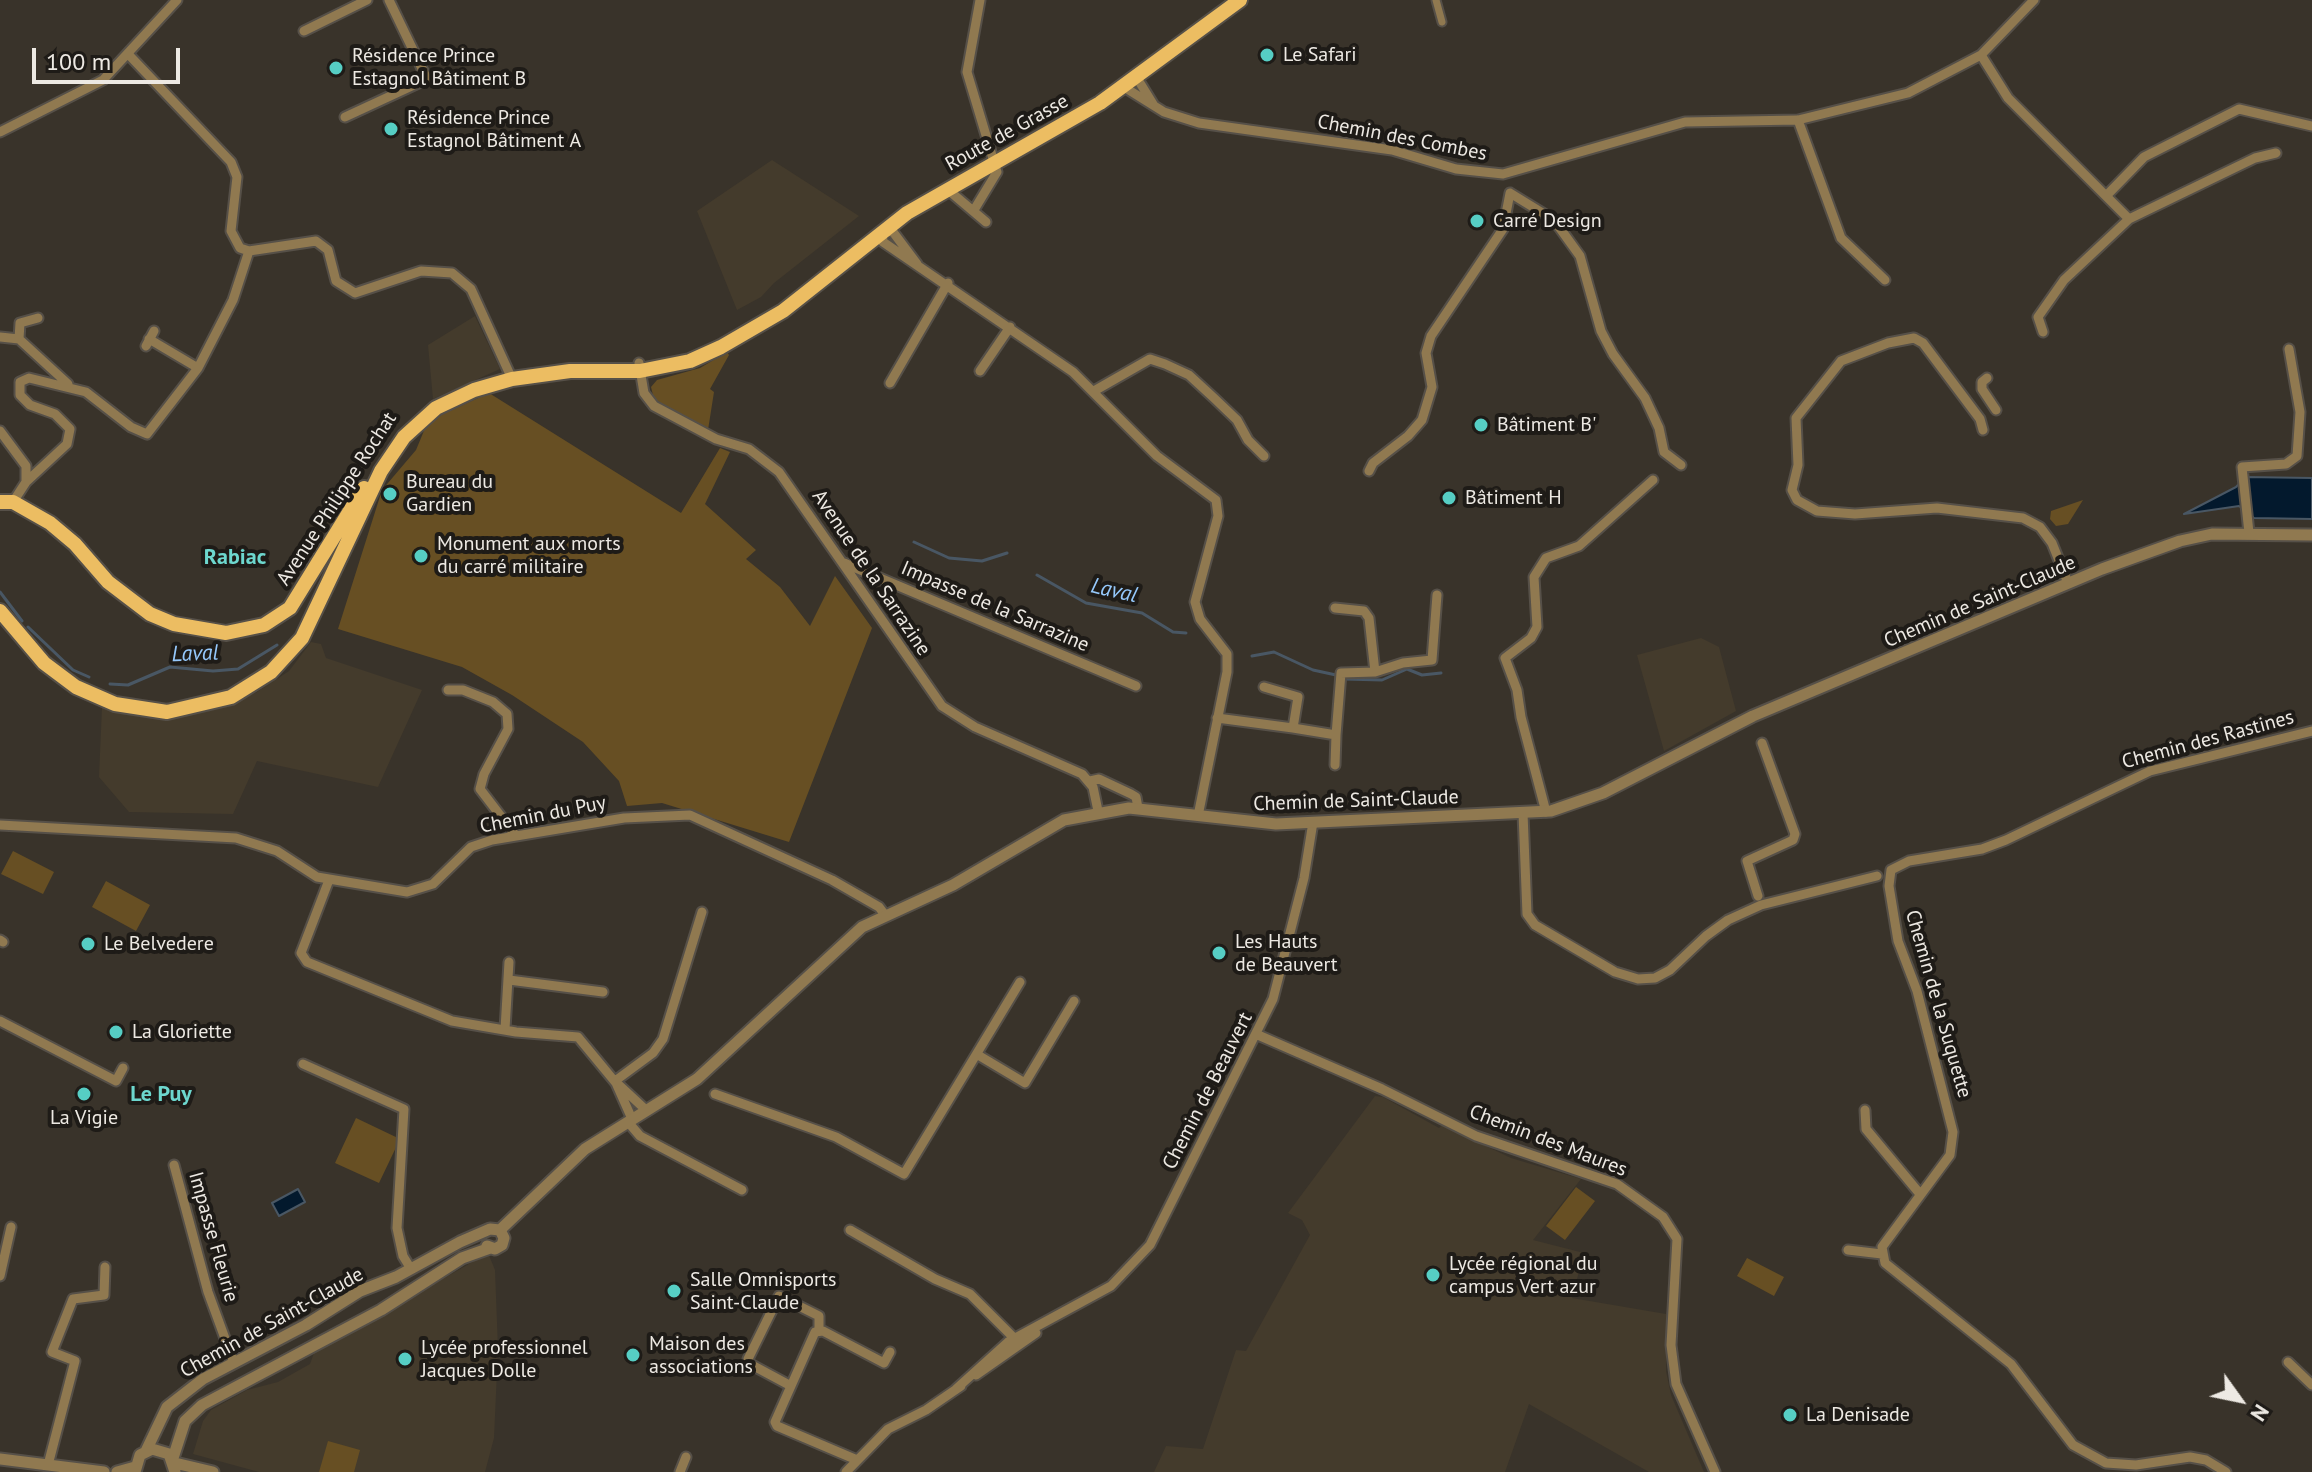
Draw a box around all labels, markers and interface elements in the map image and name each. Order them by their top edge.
scale bar [36,32,184,82]
place label: Le Safari [1283,43,1357,67]
place label: Résidence Prince Estagnol Bâtiment B [352,44,526,91]
text: 100 m [46,46,111,77]
marker: Le Safari [1258,46,1276,64]
marker: Résidence Prince Estagnol Bâtiment B [327,59,345,77]
street label: Route de Grasse [941,89,1073,177]
place label: Résidence Prince Estagnol Bâtiment A [407,106,581,153]
street label: Chemin des Combes [1315,110,1489,166]
marker: Résidence Prince Estagnol Bâtiment A [382,120,400,138]
place label: Carré Design [1493,209,1602,233]
marker: Carré Design [1468,212,1486,230]
street label: Avenue Philippe Rochat [272,408,402,590]
place label: Bâtiment B' [1497,413,1596,437]
marker: Bâtiment B' [1472,416,1490,434]
place label: Bureau du Gardien [406,470,493,517]
marker: Bureau du Gardien [381,485,399,503]
street label: Avenue de la Sarrazine [807,486,935,660]
place label: Bâtiment H [1465,486,1562,510]
marker: Bâtiment H [1440,489,1458,507]
place label: Monument aux morts du carré militaire [437,532,621,579]
district label: Rabiac [204,545,266,571]
marker: Monument aux morts du carré militaire [412,547,430,565]
street label: Chemin de Saint-Claude [1881,551,2079,653]
street label: Impasse de la Sarrazine [897,556,1093,658]
water label: Laval [1088,573,1140,609]
water label: Laval [171,640,219,668]
street label: Chemin des Rastines [2120,706,2296,774]
street label: Chemin de Saint-Claude [1253,785,1459,817]
street label: Chemin du Puy [478,791,608,839]
street label: Chemin de la Suquette [1900,907,1976,1101]
place label: Les Hauts de Beauvert [1235,930,1338,977]
place label: Le Belvedere [104,932,214,956]
marker: Le Belvedere [79,935,97,953]
marker: Les Hauts de Beauvert [1210,944,1228,962]
street label: Chemin de Beauvert [1158,1008,1258,1174]
place label: La Gloriette [132,1020,232,1044]
marker: La Gloriette [107,1023,125,1041]
district label: Le Puy [130,1082,192,1108]
marker: La Vigie [75,1085,93,1103]
street label: Chemin des Maures [1466,1100,1630,1182]
place label: La Vigie [50,1106,118,1130]
street label: Impasse Fleurie [183,1169,243,1305]
place label: Lycée régional du campus Vert azur [1449,1252,1598,1299]
street label: Chemin de Saint-Claude [176,1263,368,1383]
marker: Lycée régional du campus Vert azur [1424,1266,1442,1284]
place label: Salle Omnisports Saint-Claude [690,1268,836,1315]
marker: Salle Omnisports Saint-Claude [665,1282,683,1300]
place label: Maison des associations [649,1332,753,1379]
place label: Lycée professionnel Jacques Dolle [421,1336,588,1383]
marker: Maison des associations [624,1346,642,1364]
marker: Lycée professionnel Jacques Dolle [396,1350,414,1368]
north arrow [2200,1360,2280,1440]
text: N [2244,1399,2276,1427]
place label: La Denisade [1806,1403,1910,1427]
marker: La Denisade [1781,1406,1799,1424]

